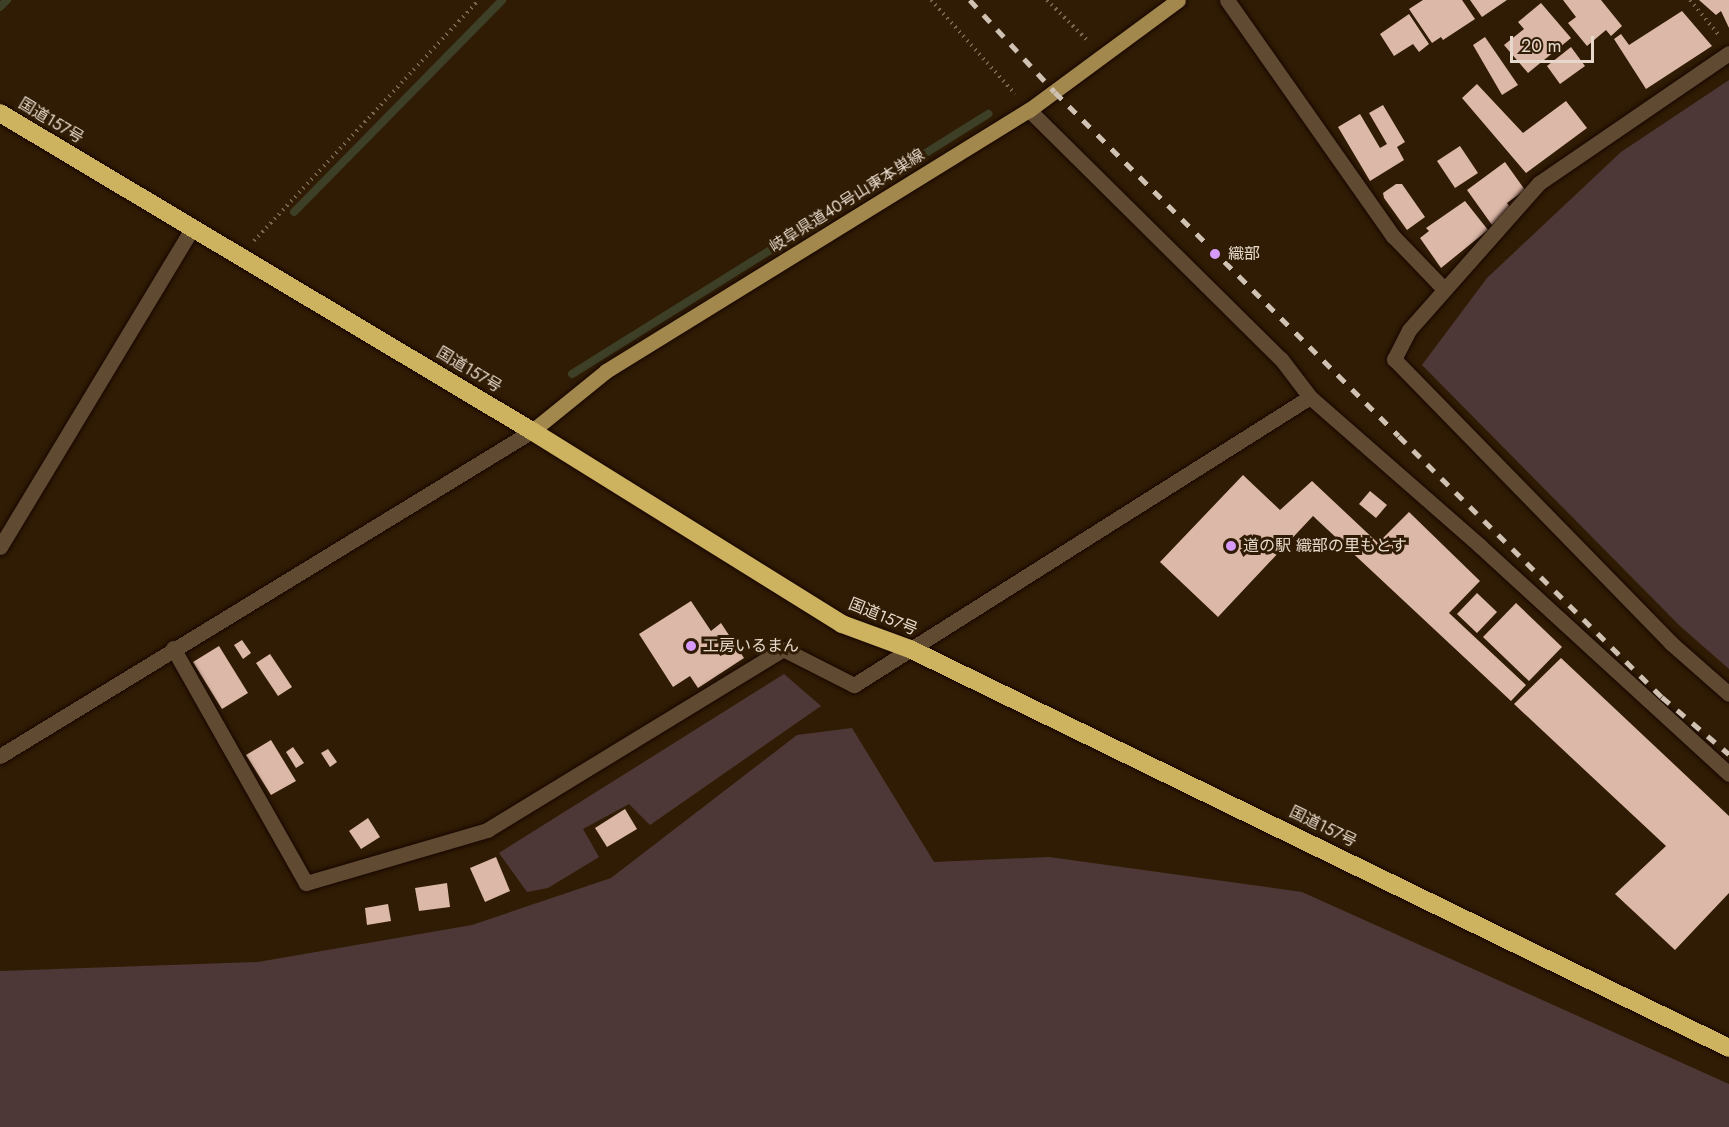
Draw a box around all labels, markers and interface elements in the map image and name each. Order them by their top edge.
scale bar [1513,24,1597,62]
text: 20 m [1521,33,1561,59]
street label: 国道157号 [15,94,87,148]
street label: 岐阜県道40号山東本巣線 [766,145,928,257]
place label: 織部 [1228,244,1260,264]
marker: 織部 [1206,245,1224,263]
street label: 国道157号 [433,343,505,397]
place label: 道の駅 織部の里もとす [1243,536,1408,556]
marker: 道の駅 織部の里もとす [1224,539,1238,553]
street label: 国道157号 [846,594,920,640]
place label: 工房いるまん [703,636,799,656]
marker: 工房いるまん [684,639,698,653]
street label: 国道157号 [1286,802,1360,852]

